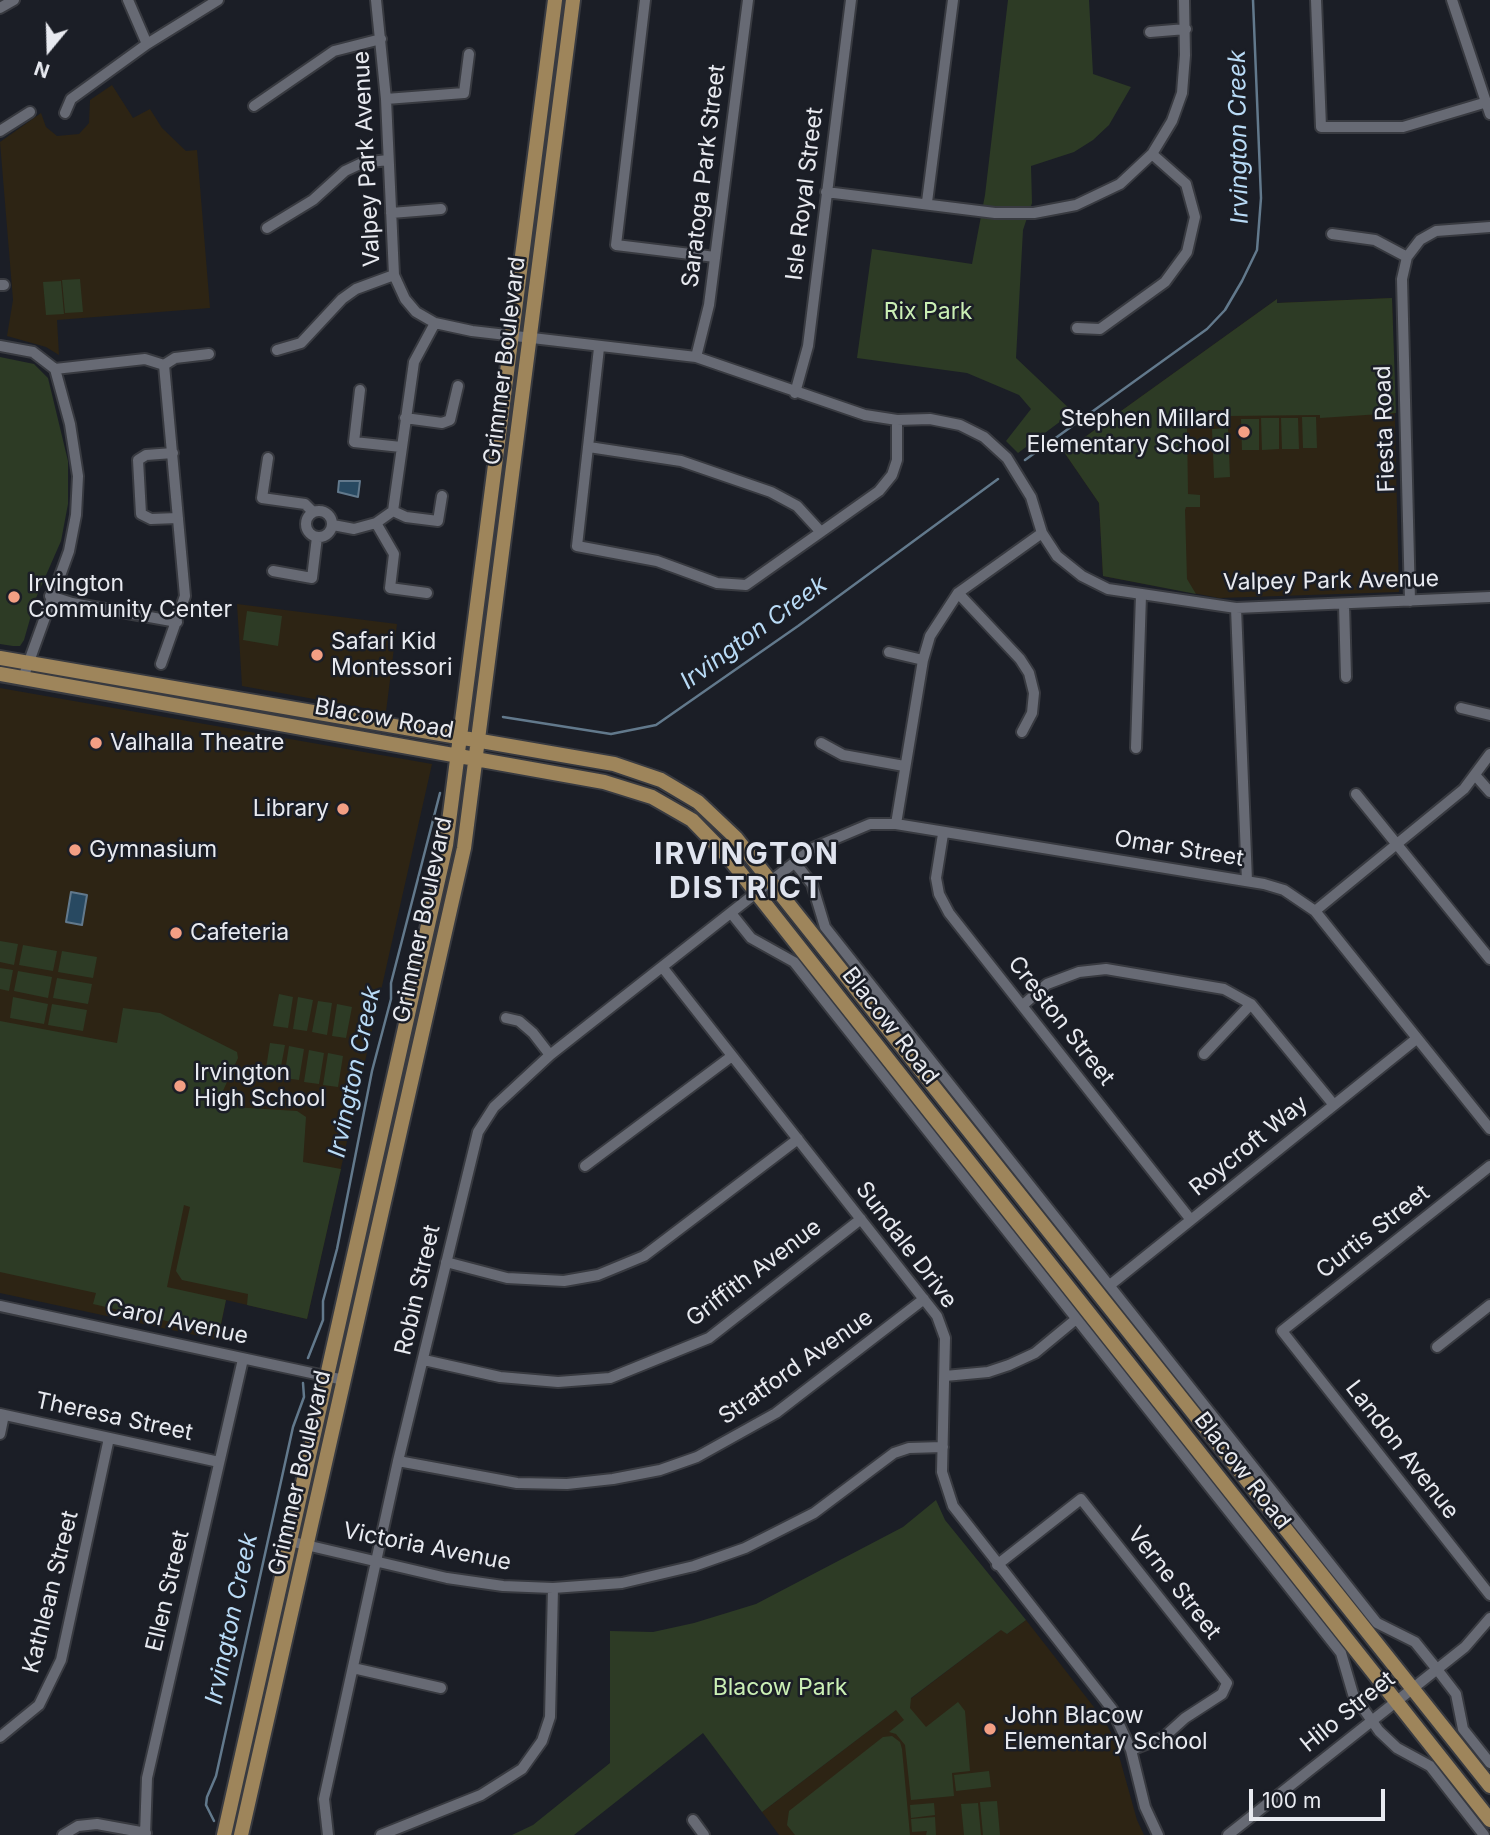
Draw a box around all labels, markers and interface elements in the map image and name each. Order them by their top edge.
north arrow [14,14,84,84]
street label: Valpey Park Avenue [348,50,386,268]
water label: Irvington Creek [1223,50,1255,224]
text: N [31,56,53,83]
street label: Saratoga Park Street [677,63,731,289]
street label: Isle Royal Street [781,106,829,282]
street label: Grimmer Boulevard [479,255,531,467]
park label: Rix Park [884,298,972,326]
street label: Fiesta Road [1369,365,1401,493]
place label: Stephen Millard Elementary School [1026,405,1230,459]
marker: Stephen Millard Elementary School [1236,424,1252,440]
street label: Valpey Park Avenue [1223,565,1439,597]
place label: Irvington Community Center [28,570,232,624]
water label: Irvington Creek [675,570,833,696]
marker: Irvington Community Center [6,589,22,605]
place label: Safari Kid Montessori [331,628,453,682]
marker: Safari Kid Montessori [309,647,325,663]
street label: Blacow Road [312,693,456,745]
place label: Valhalla Theatre [110,729,284,757]
marker: Valhalla Theatre [88,735,104,751]
place label: Library [253,795,329,823]
marker: Library [335,801,351,817]
street label: Grimmer Boulevard [388,815,458,1025]
street label: Omar Street [1112,825,1246,873]
place label: Gymnasium [89,836,217,864]
district label: IRVINGTON DISTRICT [655,837,839,908]
marker: Gymnasium [67,842,83,858]
place label: Cafeteria [190,919,289,947]
marker: Cafeteria [168,925,184,941]
street label: Creston Street [1002,951,1120,1091]
street label: Blacow Road [836,962,944,1090]
water label: Irvington Creek [323,984,387,1160]
place label: Irvington High School [194,1059,325,1113]
marker: Irvington High School [172,1078,188,1094]
street label: Roycroft Way [1184,1090,1314,1202]
street label: Sundale Drive [849,1176,963,1314]
street label: Curtis Street [1311,1179,1435,1285]
street label: Griffith Avenue [681,1213,827,1333]
street label: Robin Street [390,1222,446,1358]
street label: Carol Avenue [103,1293,251,1351]
street label: Stratford Avenue [714,1303,878,1431]
street label: Grimmer Boulevard [263,1368,337,1578]
street label: Landon Avenue [1339,1375,1465,1525]
street label: Theresa Street [33,1387,195,1447]
street label: Blacow Road [1188,1407,1296,1535]
street label: Kathlean Street [17,1508,85,1676]
street label: Victoria Avenue [341,1517,513,1577]
street label: Verne Street [1121,1521,1227,1645]
street label: Ellen Street [141,1528,195,1654]
water label: Irvington Creek [200,1531,264,1707]
street label: Hilo Street [1295,1666,1401,1758]
park label: Blacow Park [713,1674,847,1702]
place label: John Blacow Elementary School [1004,1702,1208,1756]
marker: John Blacow Elementary School [982,1721,998,1737]
scale bar [1252,1776,1388,1820]
text: 100 m [1262,1788,1321,1813]

